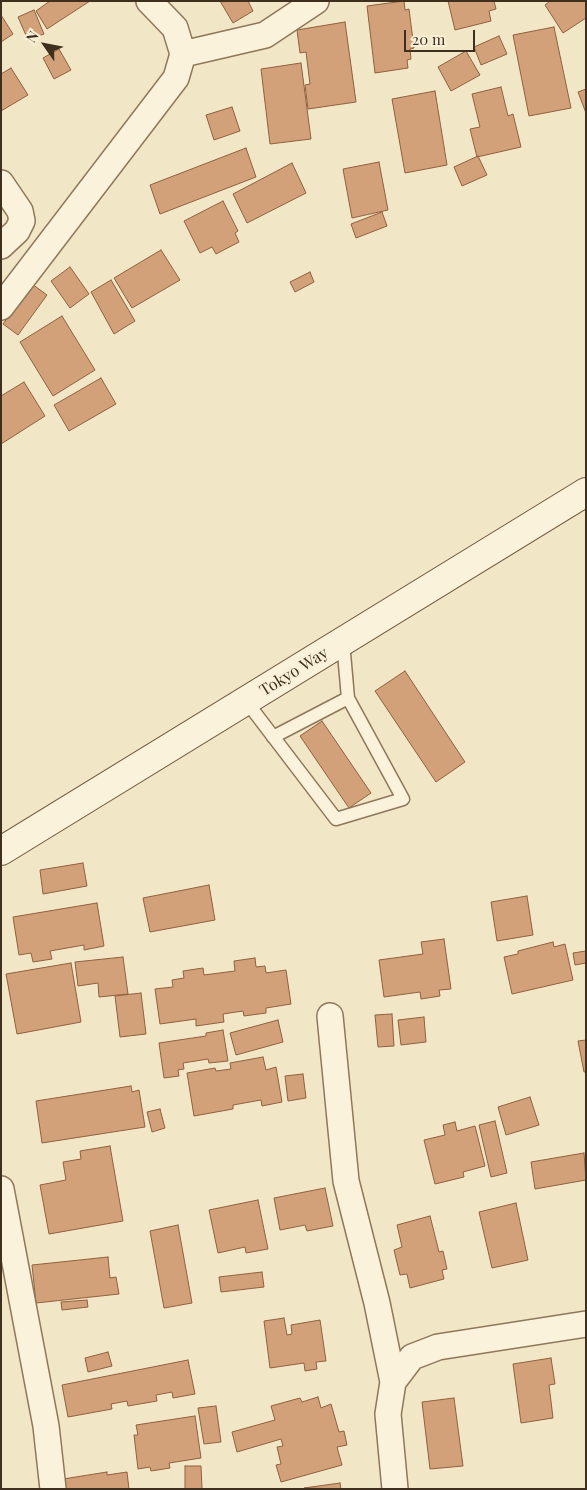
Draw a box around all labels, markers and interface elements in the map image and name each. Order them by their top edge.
north arrow [20,20,70,70]
scale bar [407,20,478,52]
text: N [21,27,43,46]
text: 20 m [412,29,445,49]
street label: Tokyo Way [256,643,332,701]

